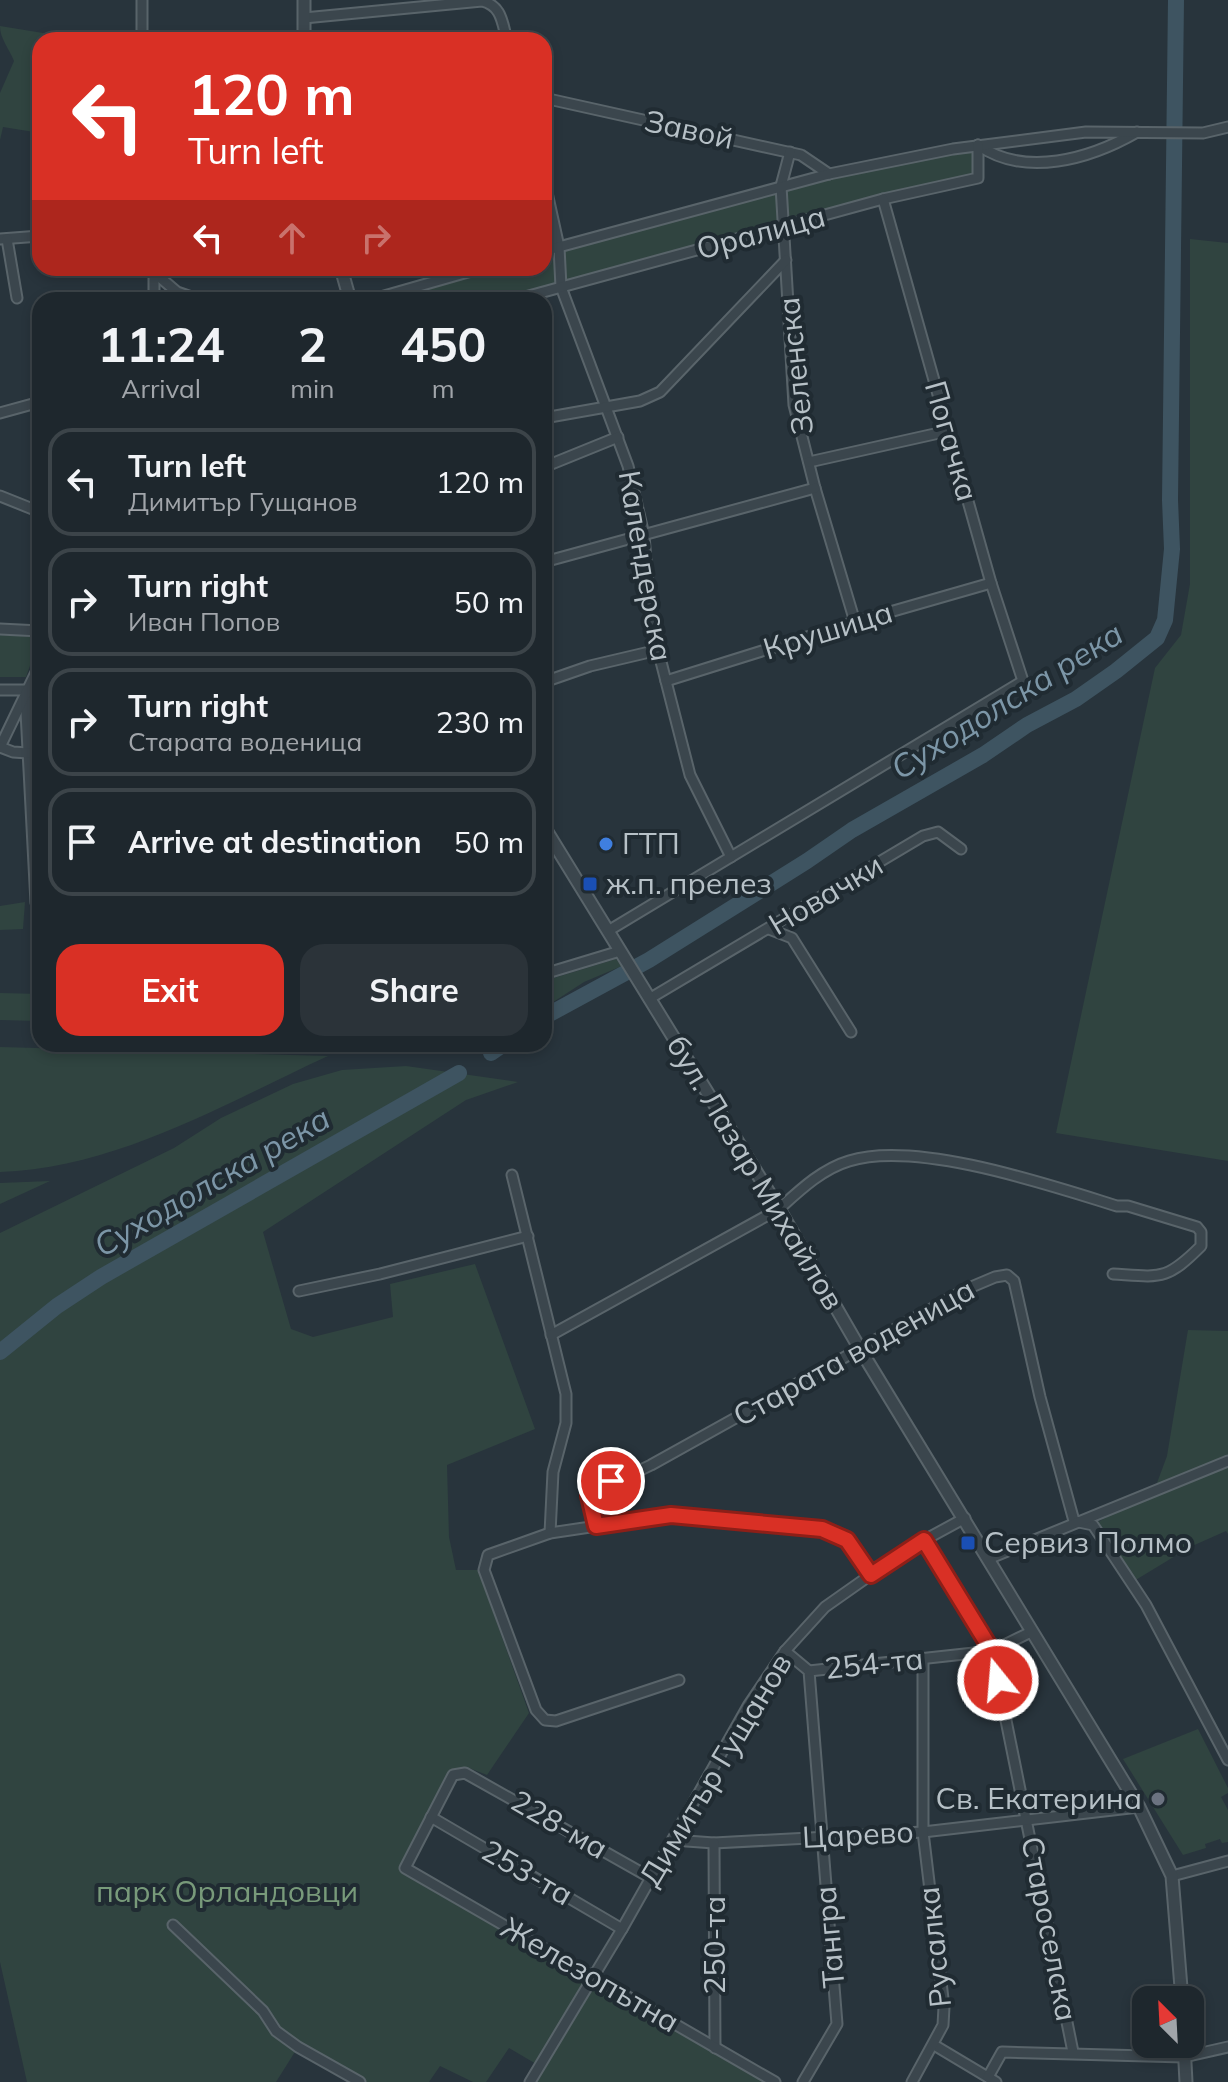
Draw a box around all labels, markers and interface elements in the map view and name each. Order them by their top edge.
text: 120 m [188,59,355,129]
icon: left [56,64,160,168]
street label: Завой [641,101,737,157]
text: Turn left [188,128,324,173]
street label: Оралица [692,197,829,267]
icon: left [186,216,230,260]
icon: ahead [270,216,314,260]
icon: right [354,216,398,260]
street label: Зеленска [769,296,821,437]
text: 11:24 [98,314,225,374]
text: 2 [298,314,327,374]
text: 450 [400,314,486,374]
text: Arrival [121,372,201,405]
text: min [290,372,334,405]
text: m [432,372,455,405]
street label: Погачка [917,376,987,505]
text: Turn left [128,447,246,485]
icon: left [60,460,104,504]
text: 120 m [436,463,524,501]
street label: Календерска [611,468,681,664]
text: Димитър Гущанов [128,485,358,518]
text: Turn right [128,567,268,605]
icon: right [60,580,104,624]
text: 50 m [454,583,524,621]
street label: Крушица [759,592,897,668]
text: Иван Попов [128,605,280,638]
water label: Суходолска река [883,613,1130,788]
text: Turn right [128,687,268,725]
icon: right [60,700,104,744]
text: 230 m [436,703,524,741]
text: Старата воденица [128,725,362,758]
icon: arrive [60,820,104,864]
text: Arrive at destination [128,823,422,861]
text: 50 m [454,823,524,861]
place label: ГТП [622,824,680,862]
marker: ГТП [597,835,615,853]
street label: Новачки [762,845,889,943]
place label: ж.п. прелез [606,864,772,902]
marker: ж.п. прелез [581,875,599,893]
button: Exit [56,944,284,1036]
button: Share [300,944,528,1036]
street label: бул. Лазар Михайлов [659,1028,853,1317]
water label: Суходолска река [86,1097,337,1265]
street label: Старата воденица [726,1270,981,1434]
pin [577,1447,645,1515]
icon: arrive [589,1459,633,1503]
place label: Сервиз Полмо [984,1523,1192,1561]
marker: Сервиз Полмо [959,1534,977,1552]
position arrow [956,1638,1040,1722]
street label: 254-та [823,1639,925,1687]
street label: Димитър Гущанов [631,1646,800,1893]
place label: Св. Екатерина [935,1779,1142,1817]
street label: 228-ма [504,1781,615,1867]
marker: Св. Екатерина [1149,1790,1167,1808]
street label: Царево [801,1812,915,1856]
street label: 253-та [475,1831,580,1913]
street label: Староселска [1013,1833,1086,2024]
park label: парк Орландовци [96,1872,358,1910]
street label: Тангра [806,1885,852,1990]
street label: Русалка [909,1885,959,2009]
street label: 250-та [695,1896,733,1994]
street label: Железопътна [495,1908,686,2040]
north arrow [1132,1986,1204,2058]
map controls [1132,1986,1204,2058]

